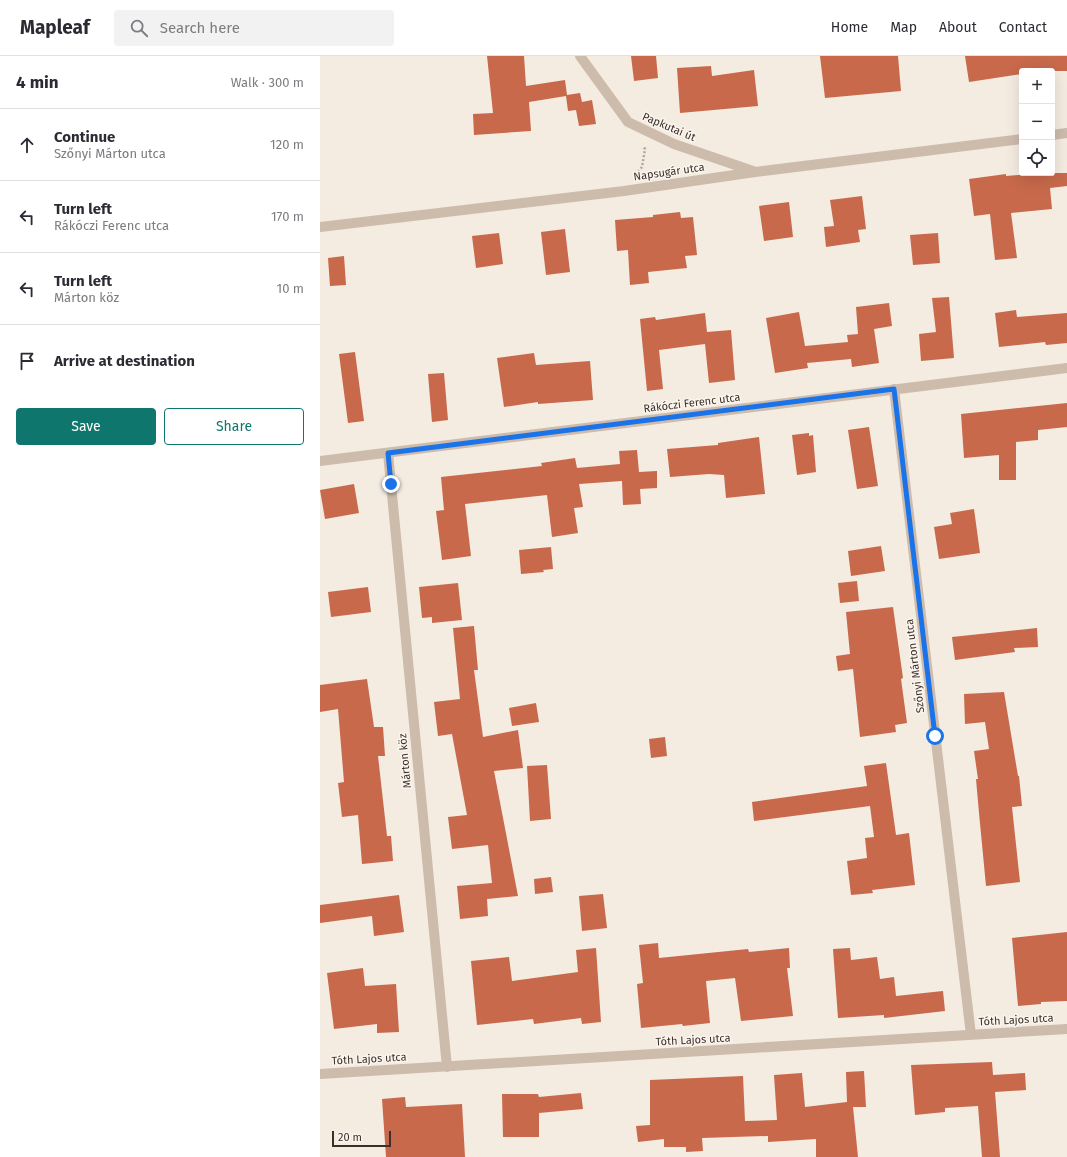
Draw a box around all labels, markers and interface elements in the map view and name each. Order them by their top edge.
search box [114,10,394,46]
text: Mapleaf [20,16,90,39]
icon: search [128,17,150,39]
text: Search here [160,19,240,37]
text: Home [831,19,868,36]
text: Map [890,19,917,36]
text: About [939,19,977,36]
text: Contact [999,19,1047,36]
map controls [1019,68,1055,176]
button: + [1019,68,1055,104]
text: 4 min [16,72,59,93]
text: Walk · 300 m [231,75,304,90]
button: − [1019,104,1055,140]
street label: Papkutai út [640,110,698,144]
text: Continue [54,128,115,146]
icon: ahead [16,134,38,156]
text: 120 m [270,137,304,152]
button: locate [1019,140,1055,176]
text: Szőnyi Márton utca [54,146,166,161]
street label: Napsugár utca [633,161,705,183]
text: Turn left [54,200,112,218]
icon: left [16,206,38,228]
text: 170 m [271,209,304,224]
text: Rákóczi Ferenc utca [54,218,169,233]
text: Turn left [54,272,112,290]
icon: left [16,278,38,300]
text: 10 m [277,281,304,296]
text: Márton köz [54,290,119,305]
icon: arrive [16,350,38,372]
text: Arrive at destination [54,352,195,370]
street label: Rákóczi Ferenc utca [643,391,741,415]
button: Save [16,408,156,445]
button: Share [164,408,304,445]
route end [382,475,400,493]
street label: Szőnyi Márton utca [903,618,927,714]
route start [926,727,944,745]
street label: Márton köz [396,733,414,789]
street label: Tóth Lajos utca [978,1012,1054,1028]
street label: Tóth Lajos utca [655,1032,731,1048]
street label: Tóth Lajos utca [331,1051,407,1067]
scale bar [332,1129,391,1148]
text: 20 m [338,1131,362,1144]

